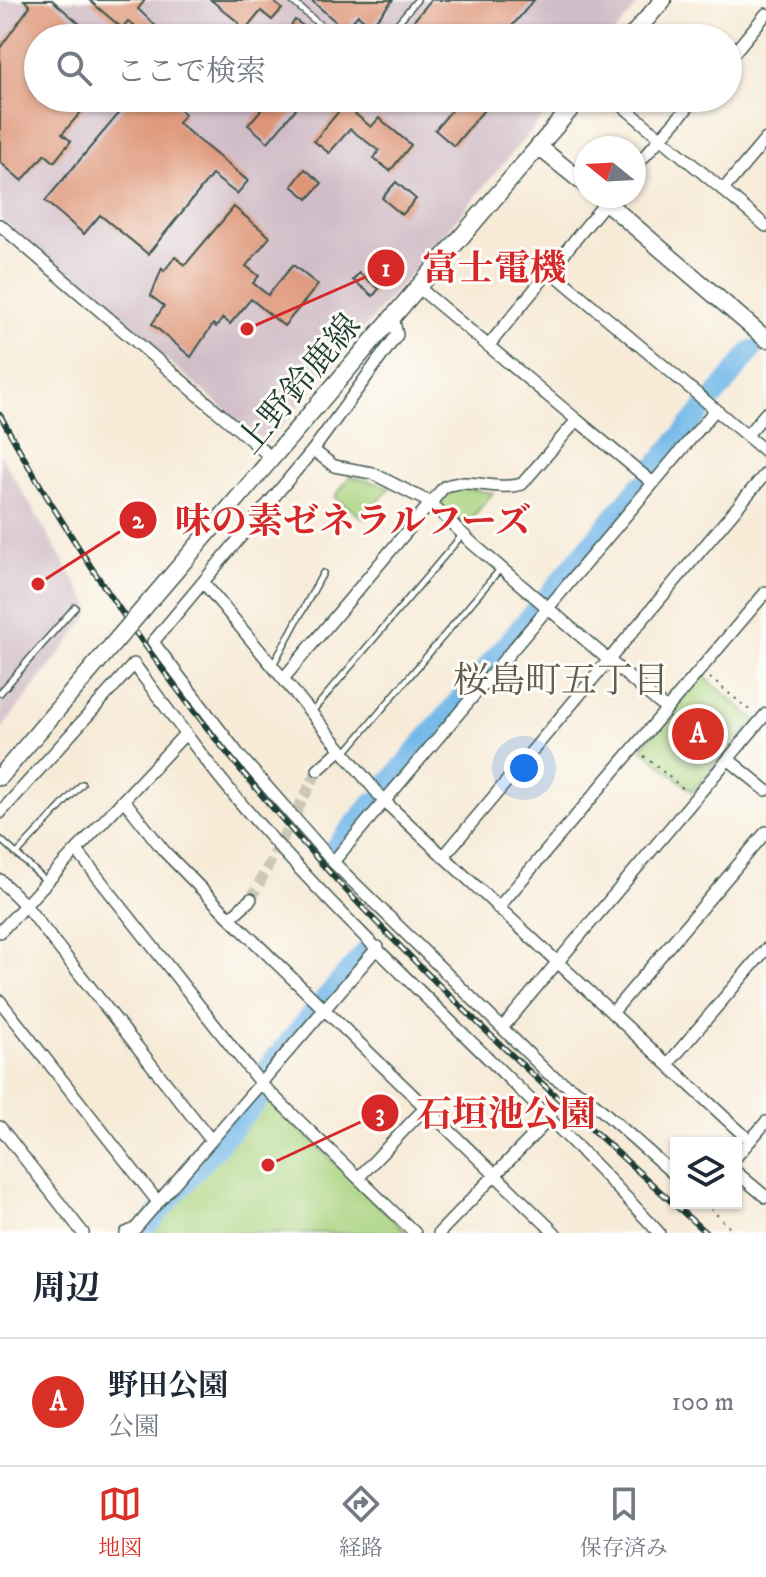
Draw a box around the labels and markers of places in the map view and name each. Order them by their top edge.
callout: 富士電機 [366,238,582,298]
callout: 味の素ゼネラルフーズ [118,490,549,550]
pin: A [672,704,724,764]
callout: 石垣池公園 [360,1083,612,1143]

